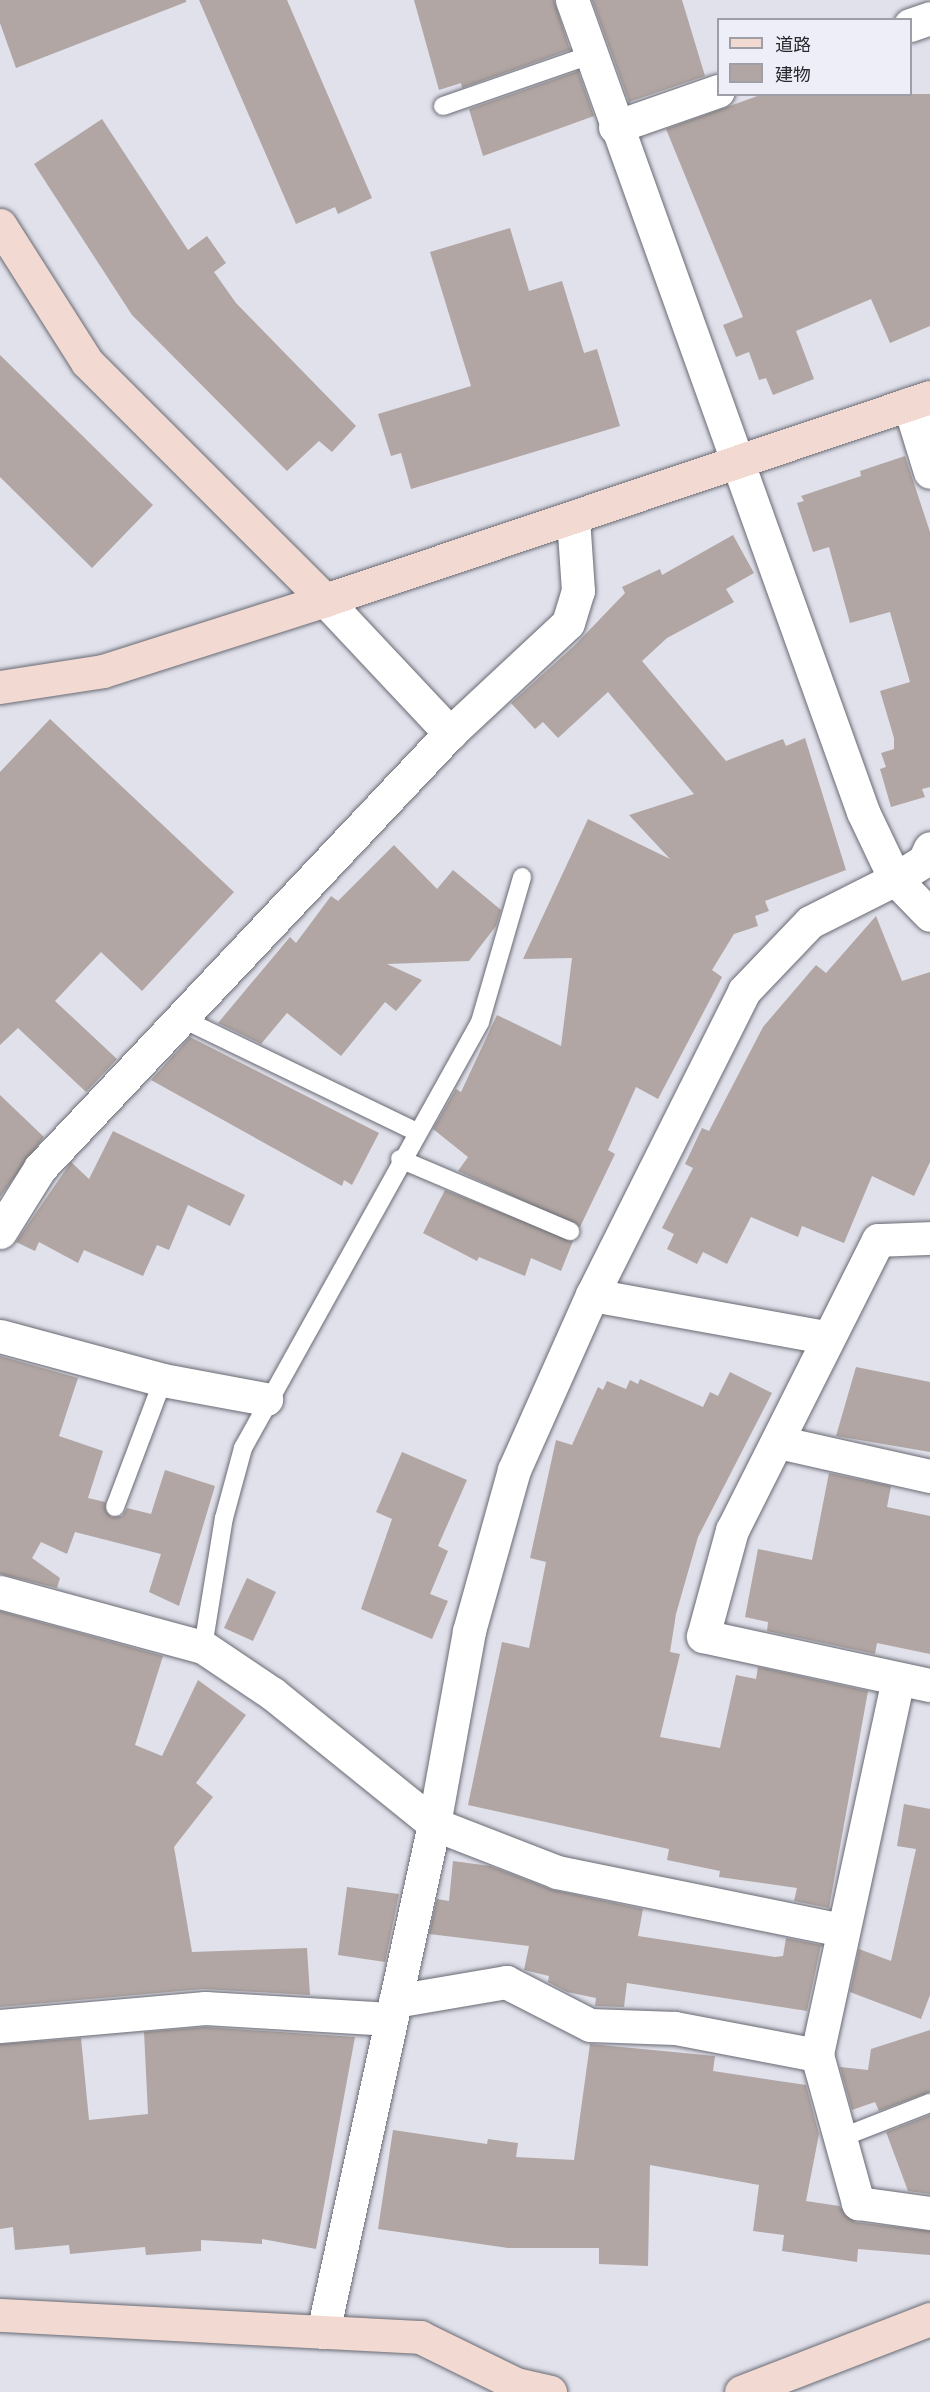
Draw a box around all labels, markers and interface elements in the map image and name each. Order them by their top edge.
legend [717,18,912,96]
text: 道路 [775,34,811,56]
text: 建物 [775,64,811,86]

